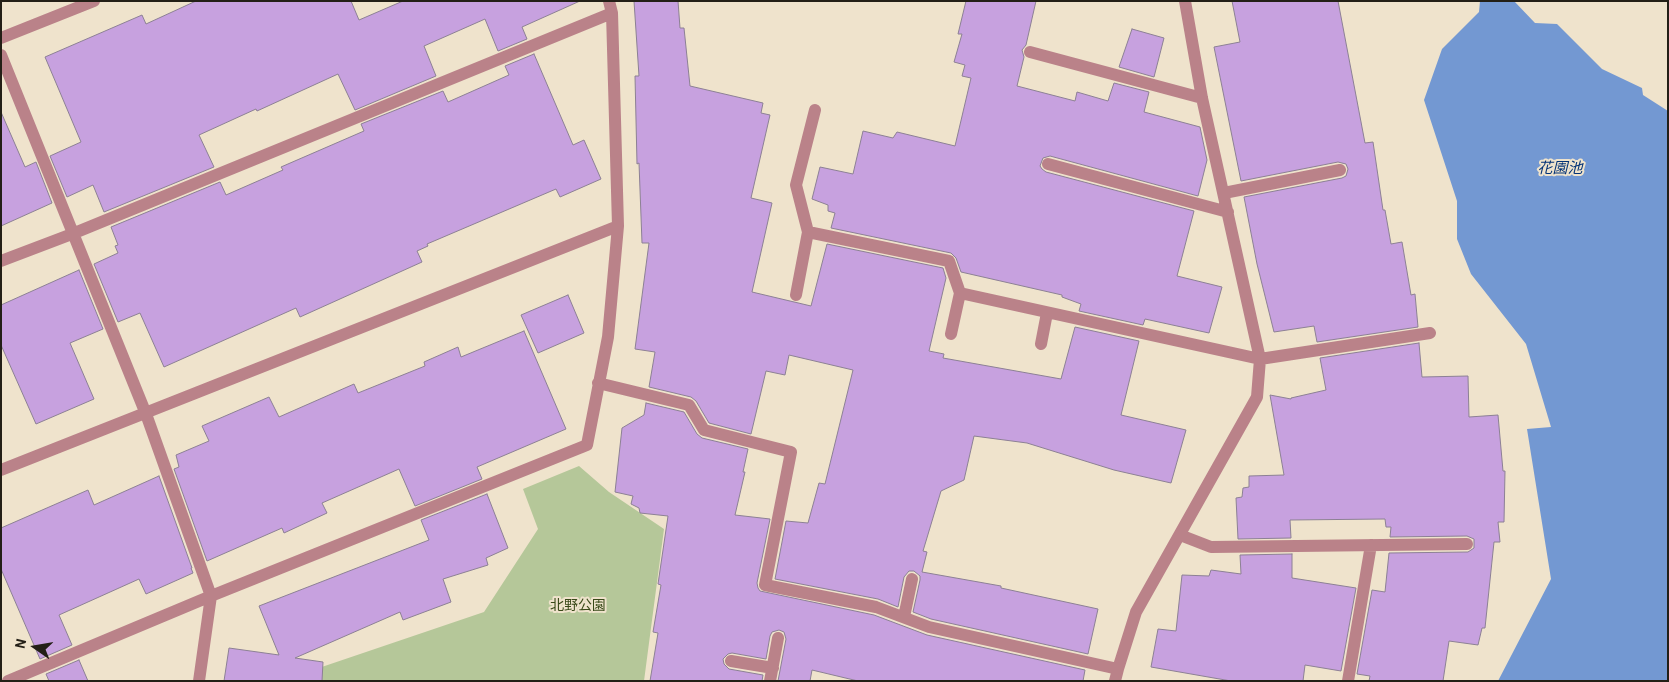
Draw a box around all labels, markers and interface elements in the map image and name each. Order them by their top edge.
water label: 花園池 [1538,159,1582,177]
park label: 北野公園 [550,597,606,613]
north arrow [10,622,60,672]
text: N [11,637,29,650]

